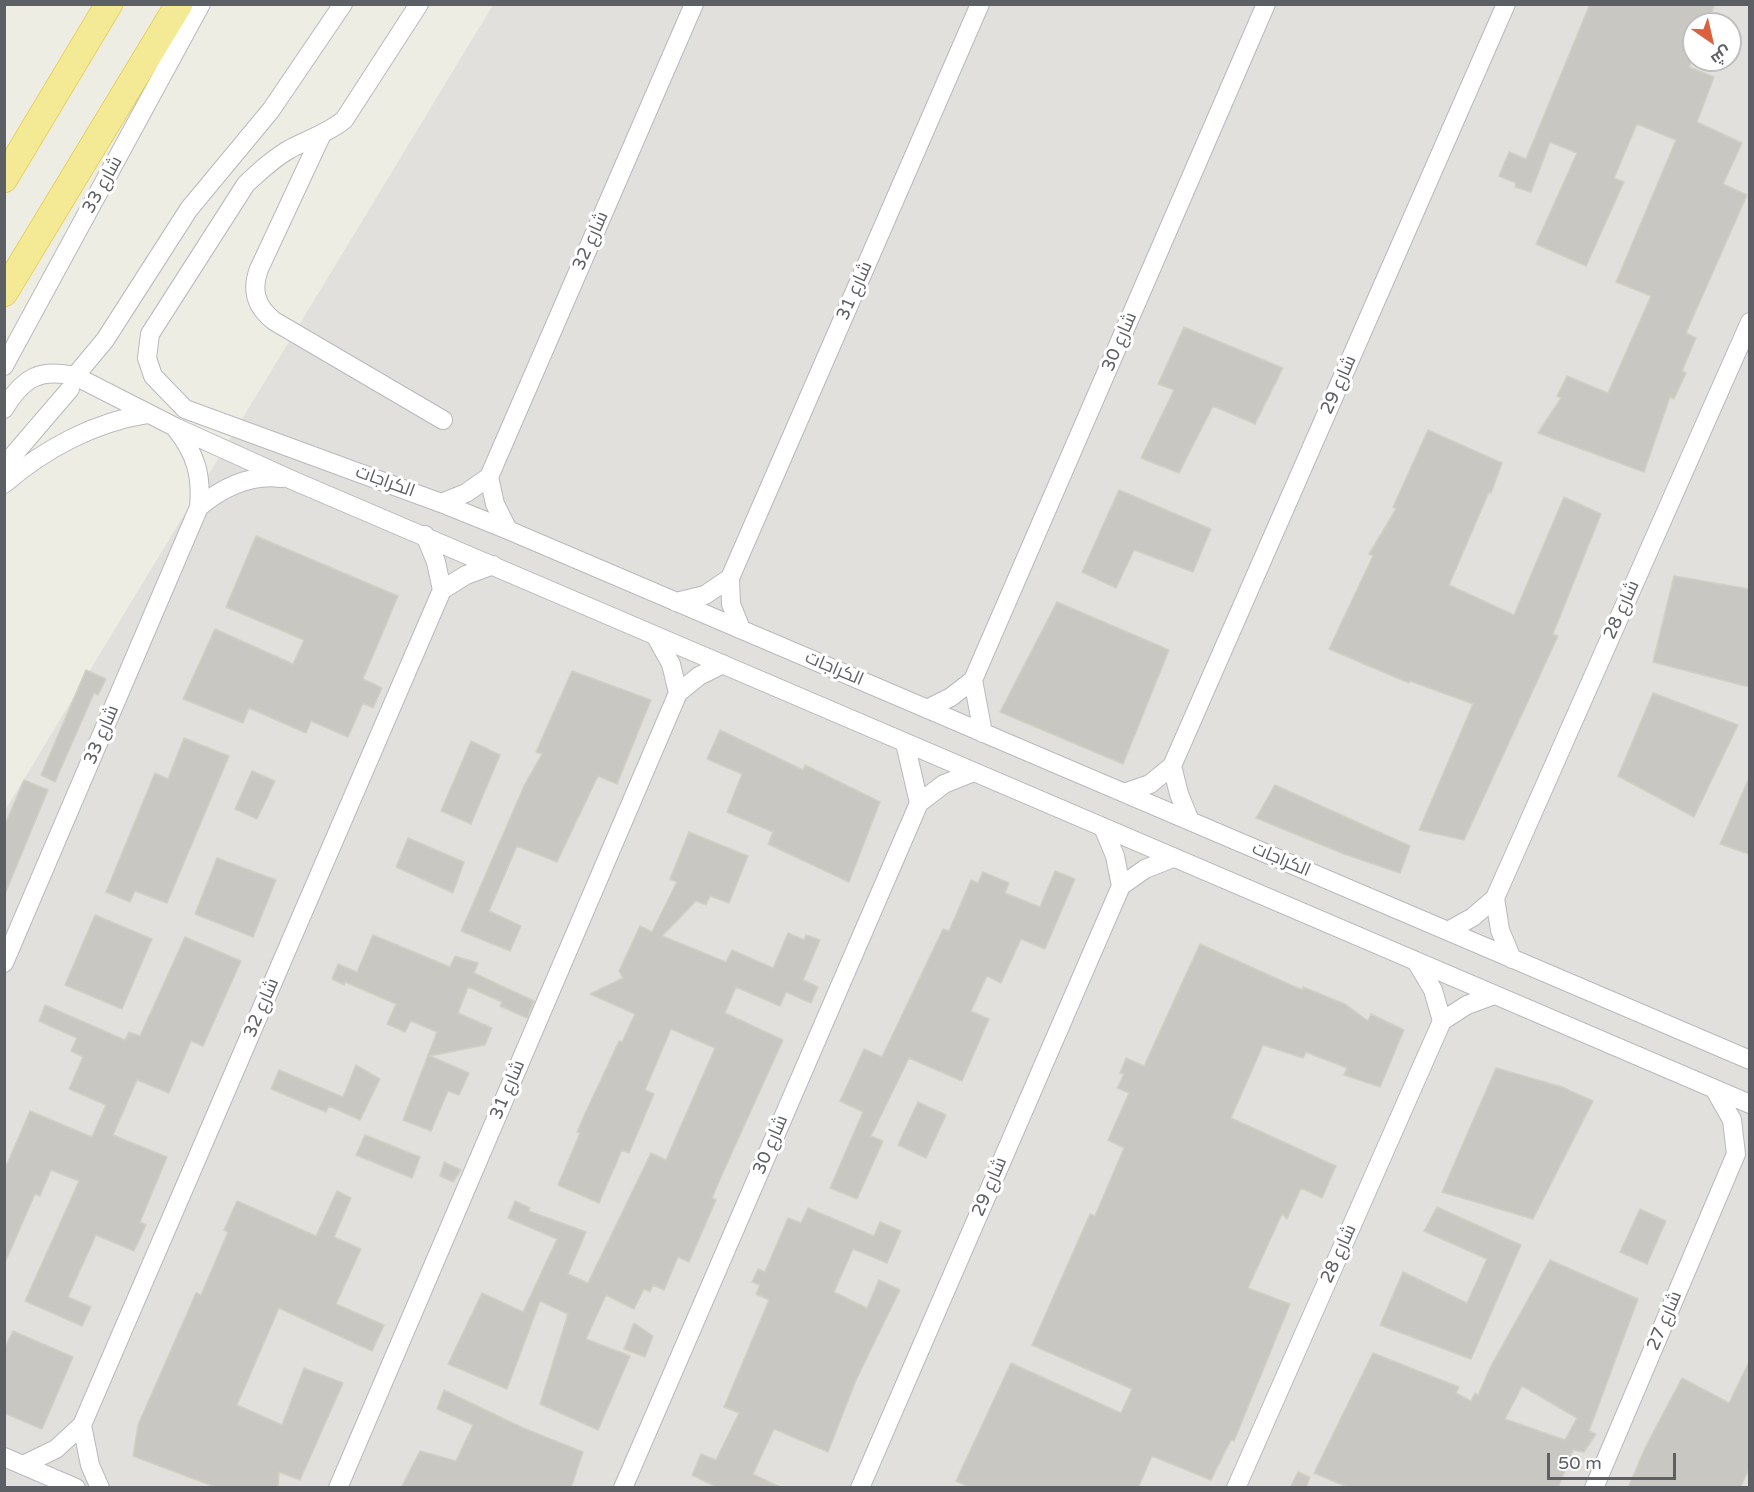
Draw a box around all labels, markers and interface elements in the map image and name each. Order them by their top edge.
north arrow [1682,12,1742,72]
text: ش [1707,41,1735,69]
street label: شارع 33 [78,153,128,217]
street label: شارع 32 [568,208,614,274]
street label: شارع 31 [832,258,878,324]
street label: شارع 30 [1098,309,1142,375]
street label: شارع 29 [1316,352,1362,418]
street label: الكراجات [352,461,418,503]
street label: شارع 28 [1599,577,1645,643]
street label: الكراجات [802,647,866,691]
street label: شارع 33 [80,702,124,768]
street label: الكراجات [1249,838,1313,882]
street label: شارع 32 [240,975,284,1041]
street label: شارع 31 [486,1057,530,1123]
street label: شارع 30 [749,1112,793,1178]
street label: شارع 29 [968,1154,1012,1220]
street label: شارع 28 [1316,1221,1362,1287]
street label: شارع 27 [1643,1288,1687,1354]
scale bar [1550,1441,1679,1479]
text: 50 m [1558,1452,1602,1474]

